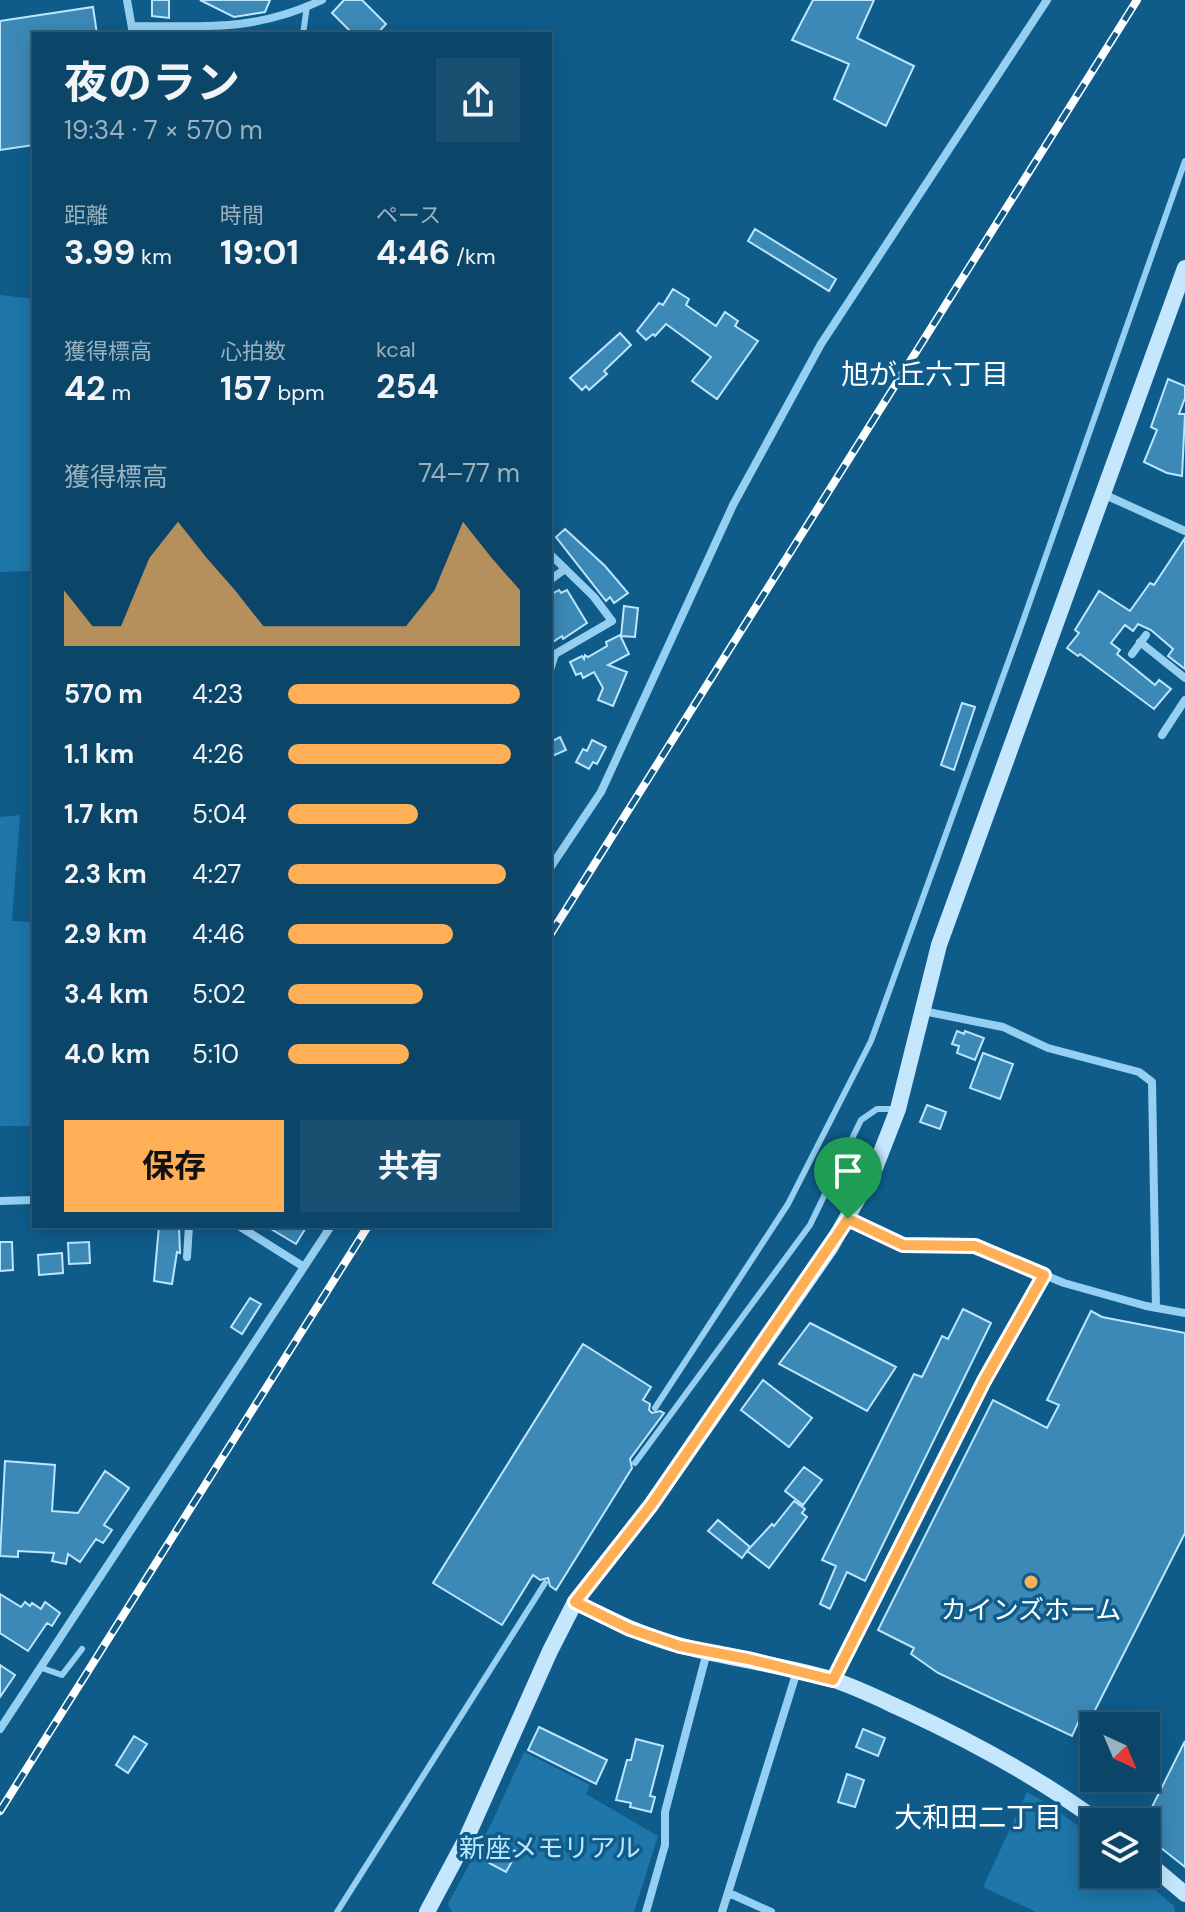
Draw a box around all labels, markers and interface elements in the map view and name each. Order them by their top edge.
text: 夜のラン [64,54,240,112]
button: share [436,58,520,142]
text: 19:34 · 7 × 570 m [64,113,263,147]
text: 距離 [64,201,108,230]
text: 時間 [220,201,264,230]
text: ペース [376,201,441,230]
text: 3.99 [64,230,135,275]
text: 19:01 [220,230,299,275]
text: 4:46 [376,230,450,275]
text: km [135,242,172,271]
text: /km [450,242,496,271]
text: kcal [376,335,416,364]
text: 獲得標高 [64,337,152,366]
text: 心拍数 [220,337,286,366]
district label: 旭が丘六丁目 [841,356,1009,393]
text: 254 [376,364,439,409]
text: 42 [64,366,106,411]
text: 157 [220,366,272,411]
text: m [106,378,131,407]
text: bpm [272,378,325,407]
text: 74–77 m [418,456,520,490]
text: 獲得標高 [64,460,168,494]
text: 570 m [64,677,143,711]
text: 4:23 [192,677,243,711]
text: 1.1 km [64,737,134,771]
text: 4:26 [192,737,244,771]
text: 1.7 km [64,797,139,831]
text: 5:04 [192,797,247,831]
text: 2.3 km [64,857,147,891]
text: 4:27 [192,857,241,891]
text: 2.9 km [64,917,147,951]
text: 4:46 [192,917,245,951]
text: 3.4 km [64,977,149,1011]
text: 5:02 [192,977,246,1011]
text: 4.0 km [64,1037,150,1071]
text: 5:10 [192,1037,239,1071]
button: 保存 [64,1120,284,1212]
button: 共有 [300,1120,520,1212]
pin [814,1137,882,1219]
icon: arrive [826,1149,870,1193]
marker: カインズホーム [1022,1573,1040,1591]
place label: カインズホーム [941,1593,1121,1627]
north arrow [1080,1712,1160,1792]
map controls [1080,1712,1160,1888]
district label: 大和田二丁目 [894,1799,1062,1836]
button: layers [1080,1808,1160,1888]
park label: 新座メモリアル [459,1831,641,1865]

